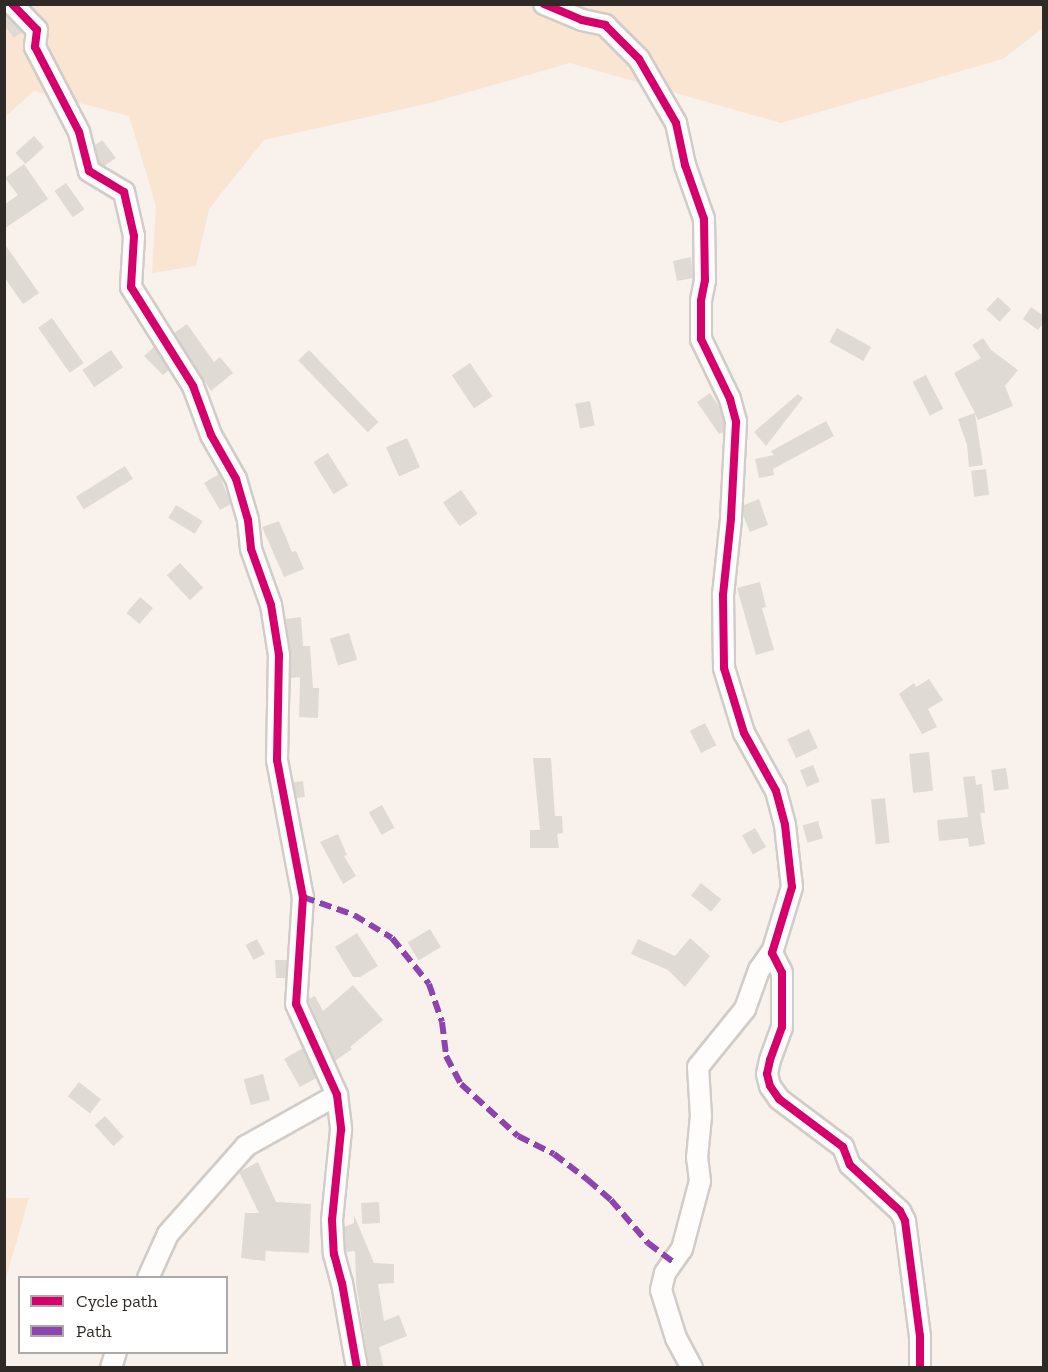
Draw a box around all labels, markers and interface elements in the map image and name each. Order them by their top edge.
legend [18,1276,228,1354]
text: Cycle path [76,1290,158,1312]
text: Path [76,1320,112,1342]

